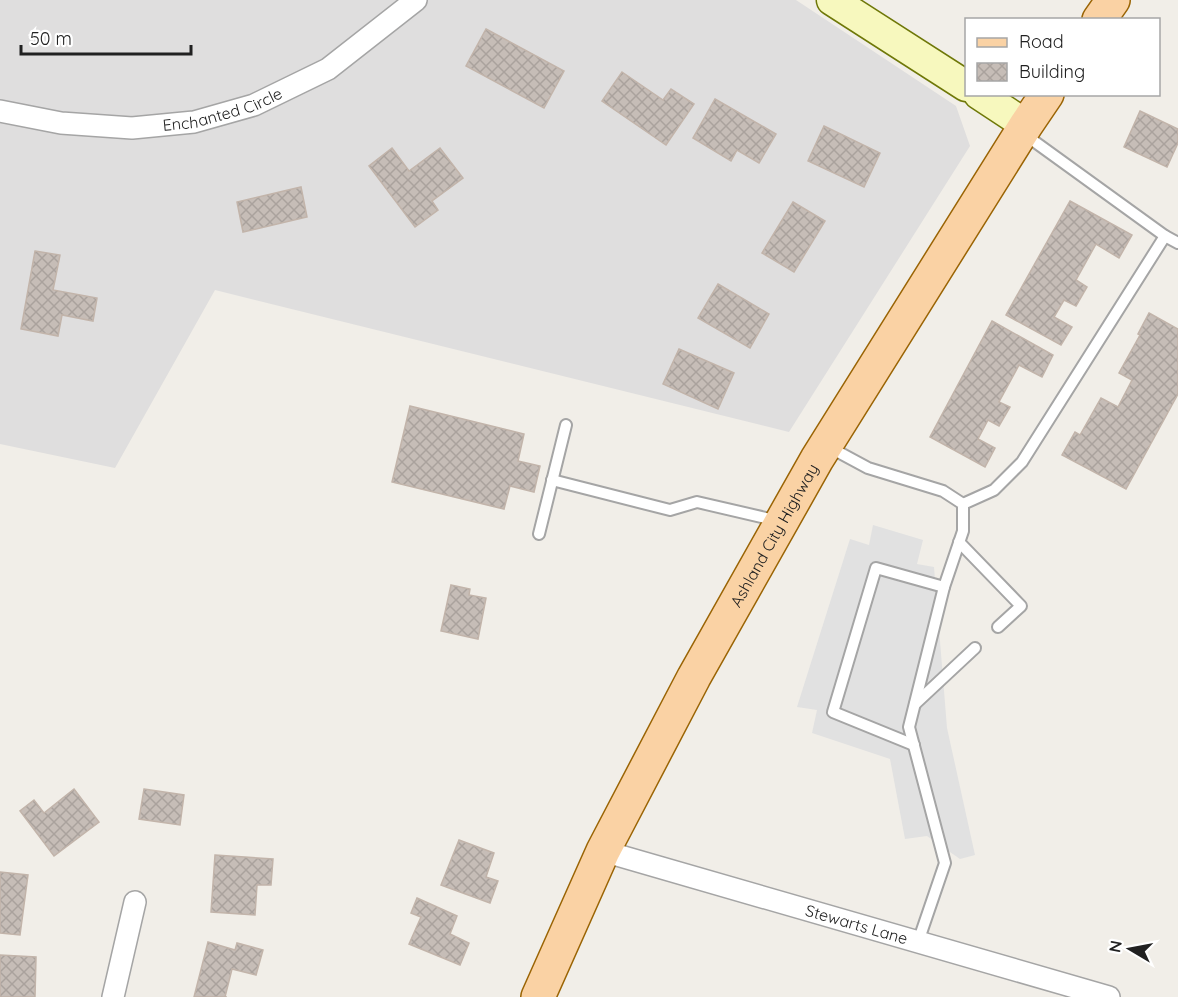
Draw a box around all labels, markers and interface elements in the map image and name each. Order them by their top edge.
scale bar [21,18,190,56]
legend [965,18,1160,96]
text: 50 m [30,27,72,50]
text: Road [1019,30,1064,53]
text: Building [1019,60,1085,83]
street label: Enchanted Circle [162,83,285,135]
street label: Ashland City Highway [726,460,822,610]
street label: Stewarts Lane [803,900,910,948]
north arrow [1100,919,1160,979]
text: N [1104,939,1126,954]

